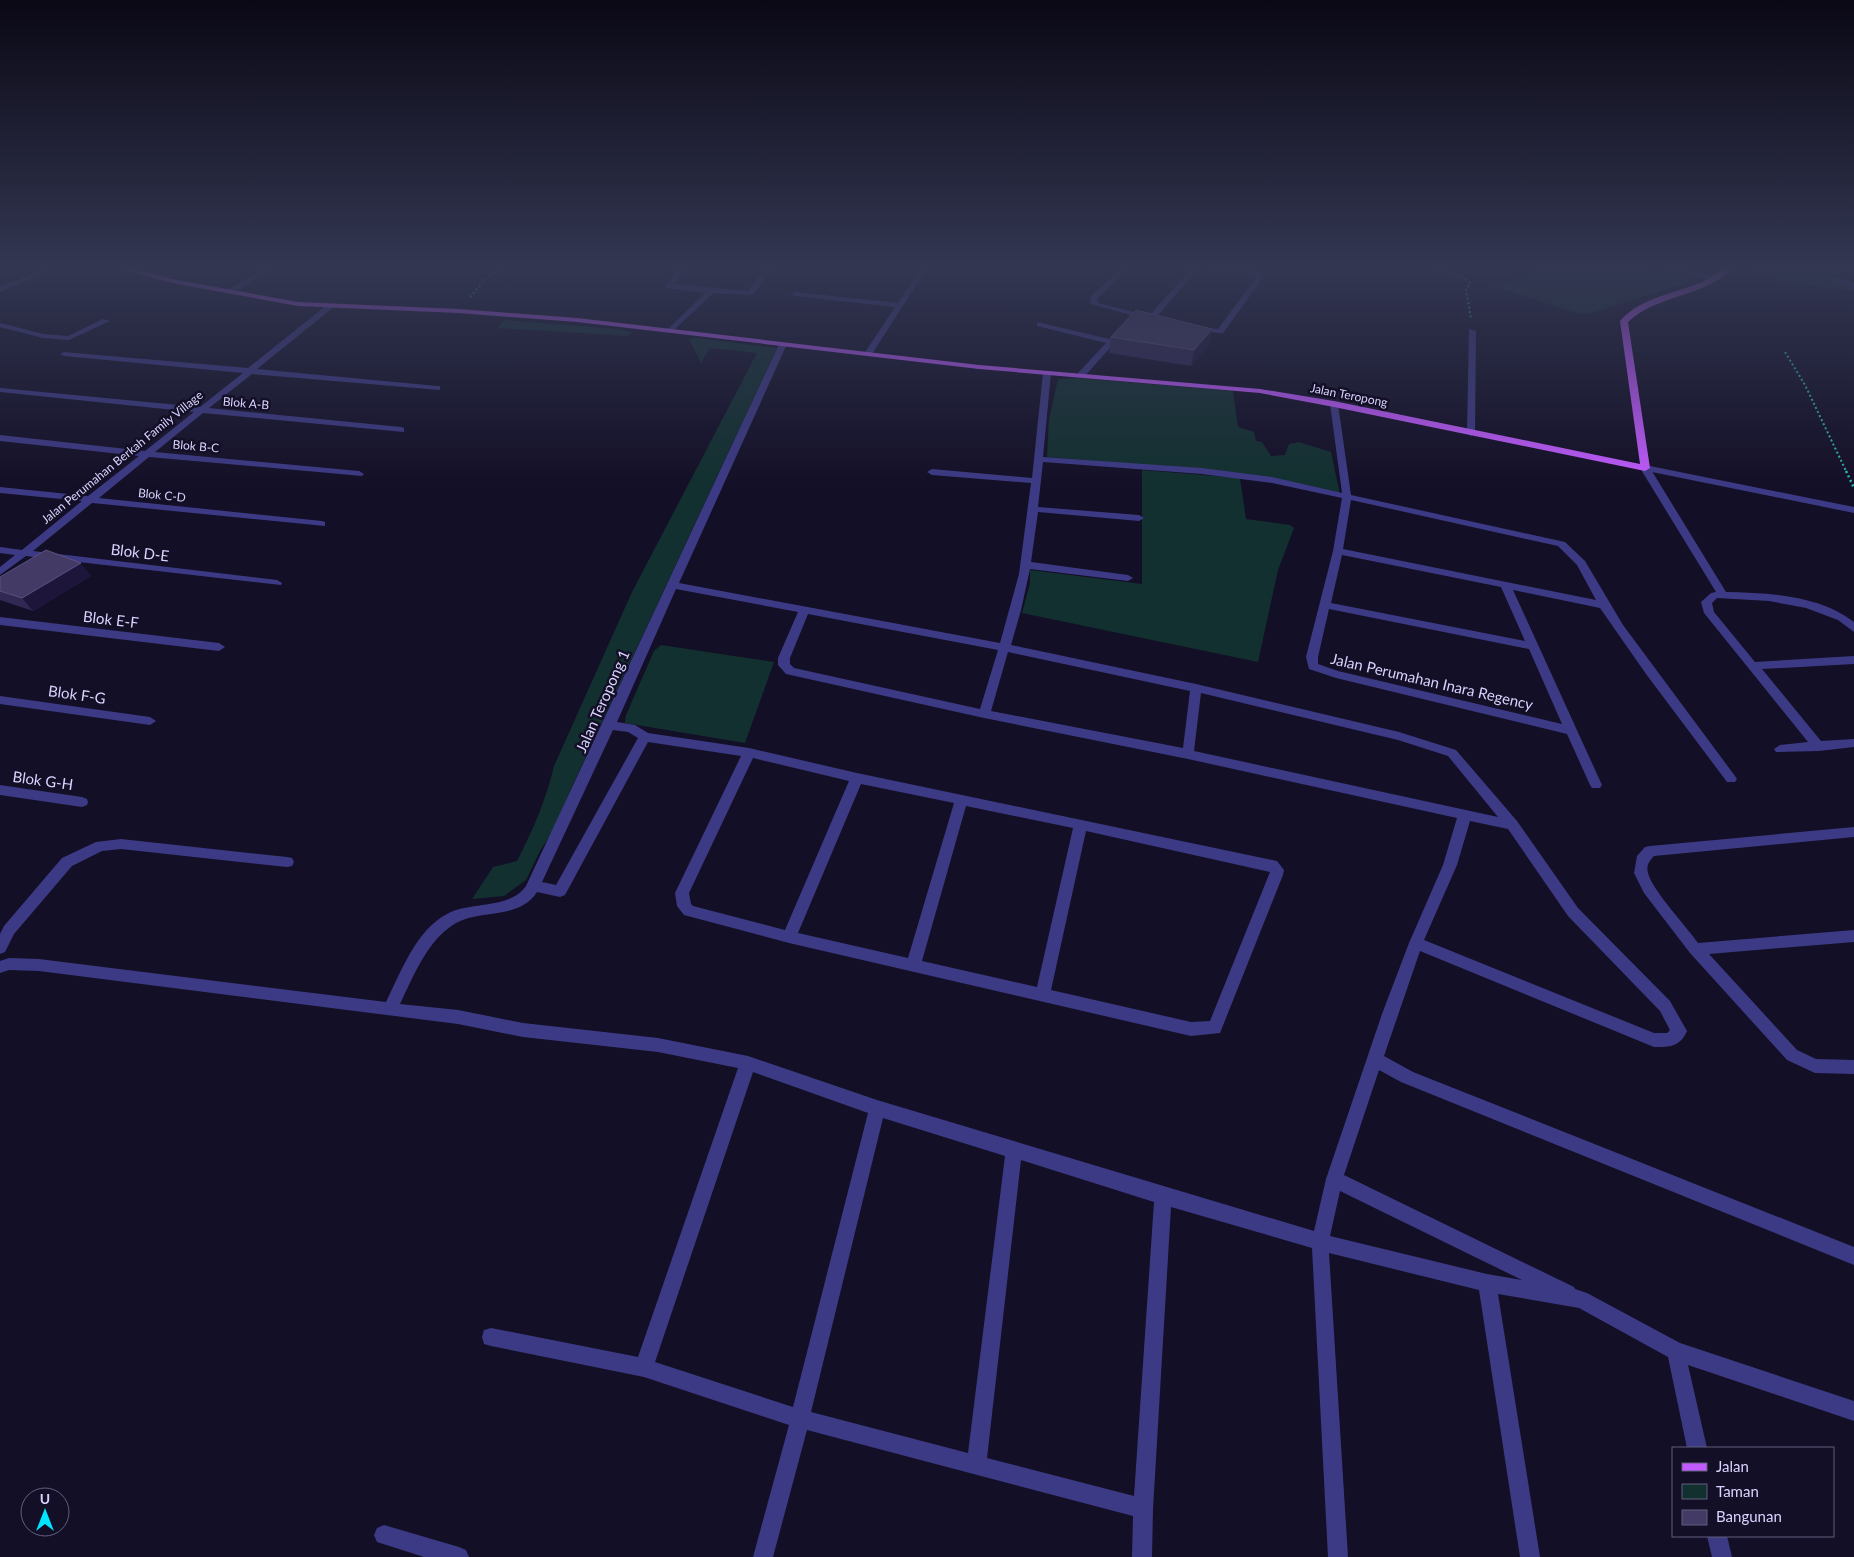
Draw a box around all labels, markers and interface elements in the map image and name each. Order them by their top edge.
street label: Jalan Teropong [1309,380,1389,410]
street label: Jalan Perumahan Berkah Family Village [38,387,206,527]
street label: Blok A-B [222,394,270,413]
street label: Blok B-C [172,436,220,456]
street label: Blok C-D [137,485,187,505]
street label: Blok D-E [110,539,170,565]
street label: Blok E-F [82,607,140,631]
street label: Jalan Teropong 1 [571,647,633,755]
street label: Jalan Perumahan Inara Regency [1329,649,1535,713]
street label: Blok F-G [47,681,107,707]
street label: Blok G-H [12,767,74,793]
legend [1672,1447,1834,1537]
text: Jalan [1716,1457,1749,1475]
text: Taman [1716,1482,1759,1500]
north arrow [20,1487,70,1537]
text: U [40,1490,50,1507]
text: Bangunan [1716,1507,1782,1525]

